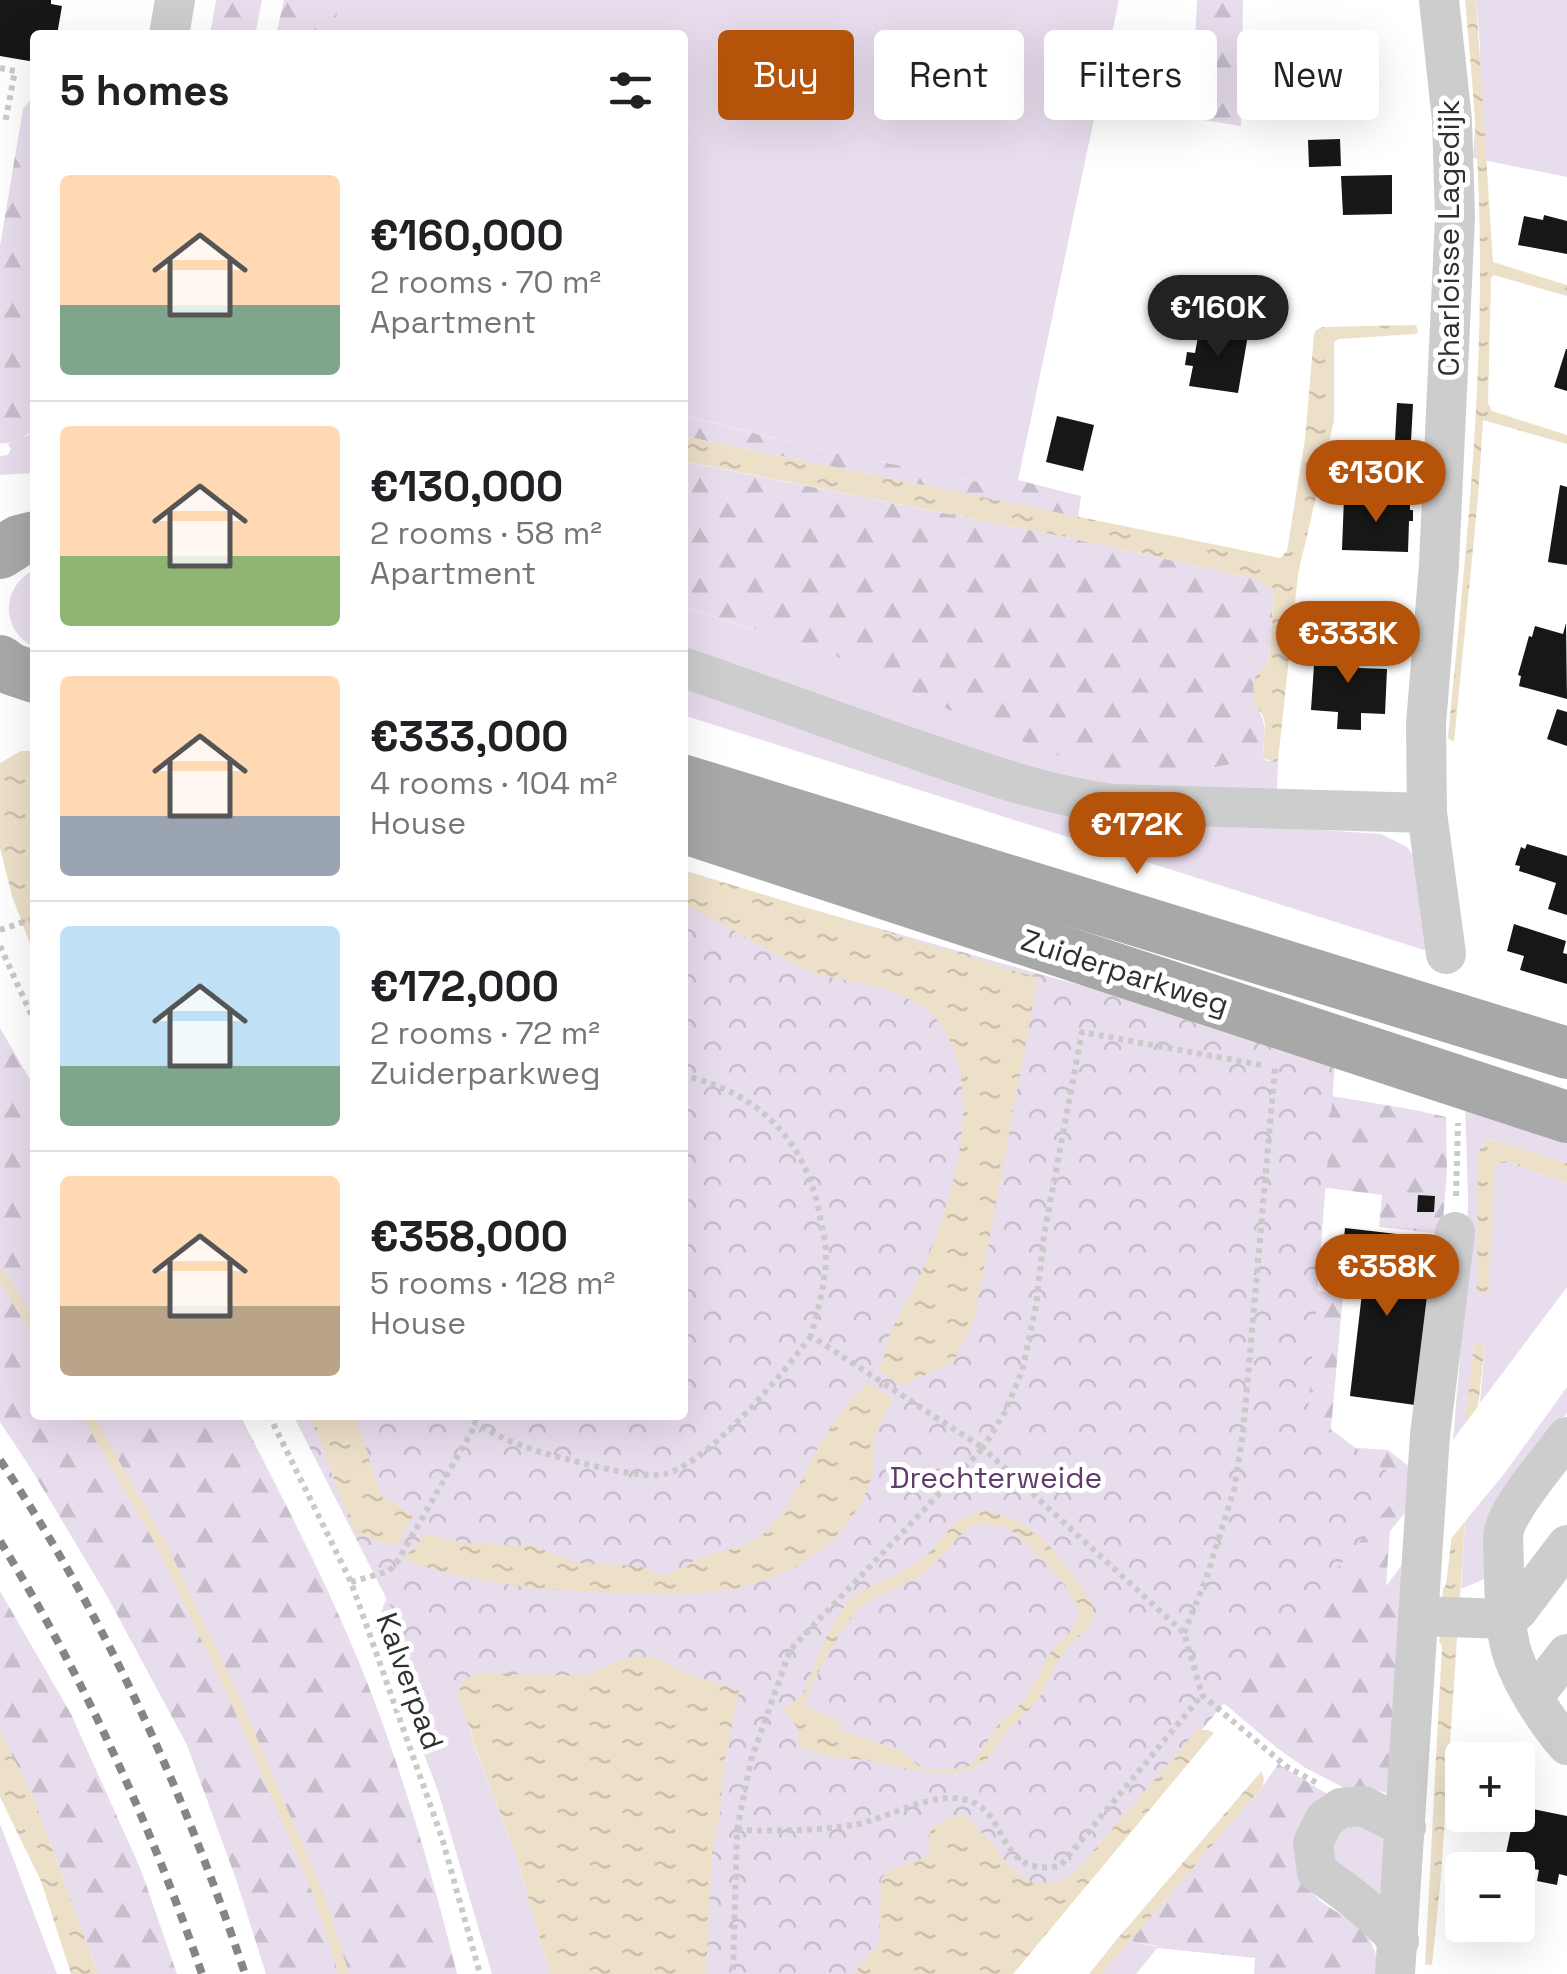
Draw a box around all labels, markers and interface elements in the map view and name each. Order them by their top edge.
chip: Buy [718,30,854,120]
chip: Rent [874,30,1024,120]
chip: Filters [1044,30,1217,120]
chip: New [1237,30,1379,120]
icon: filters [603,63,658,118]
text: 5 homes [60,64,230,117]
street label: Charloisse Lagedijk [1429,99,1468,377]
text: €160,000 [370,209,564,262]
icon: home [140,215,260,335]
text: 2 rooms · 70 m² [370,262,601,302]
pin: €160K [1148,275,1288,360]
text: €160K [1170,287,1266,327]
text: Apartment [370,302,536,342]
pin: €130K [1306,440,1446,525]
text: €130K [1328,452,1424,492]
text: €130,000 [370,460,563,513]
icon: home [140,466,260,586]
text: 2 rooms · 58 m² [370,513,602,553]
text: Apartment [370,553,536,593]
pin: €333K [1278,601,1418,686]
text: €333K [1298,613,1398,653]
text: €333,000 [370,710,569,763]
icon: home [140,716,260,836]
text: 4 rooms · 104 m² [370,763,617,803]
pin: €172K [1067,792,1207,877]
text: House [370,803,466,843]
text: €172K [1091,804,1183,844]
street label: Zuiderparkweg [1016,920,1234,1024]
text: €172,000 [370,960,559,1013]
icon: home [140,966,260,1086]
text: 2 rooms · 72 m² [370,1013,600,1053]
text: Zuiderparkweg [370,1053,600,1093]
text: €358,000 [370,1210,568,1263]
icon: home [140,1216,260,1336]
pin: €358K [1317,1234,1457,1319]
text: €358K [1337,1246,1437,1286]
text: 5 rooms · 128 m² [370,1263,615,1303]
text: House [370,1303,466,1343]
park label: Drechterweide [890,1458,1102,1497]
street label: Kalverpad [367,1607,453,1755]
map controls [1445,1742,1535,1942]
button: + [1445,1742,1535,1832]
button: − [1445,1852,1535,1942]

